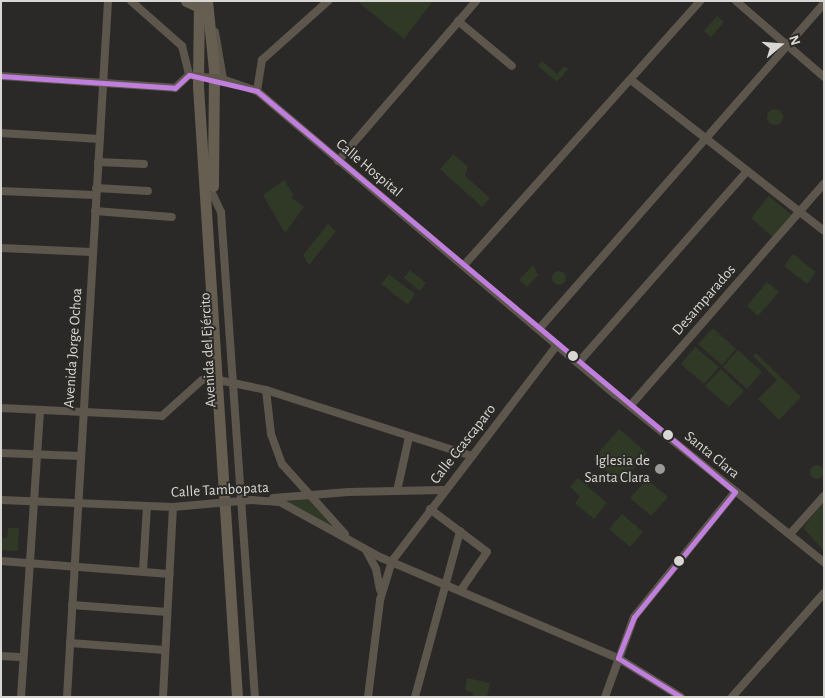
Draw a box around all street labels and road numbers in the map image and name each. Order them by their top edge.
street label: Calle Hospital [332,135,406,201]
street label: Desamparados [668,261,740,339]
street label: Avenida Jorge Ochoa [60,287,86,409]
street label: Avenida del Ejército [196,292,220,408]
street label: Calle Ccascaparo [426,401,500,487]
street label: Santa Clara [681,427,743,483]
street label: Calle Tambopata [171,478,269,502]

